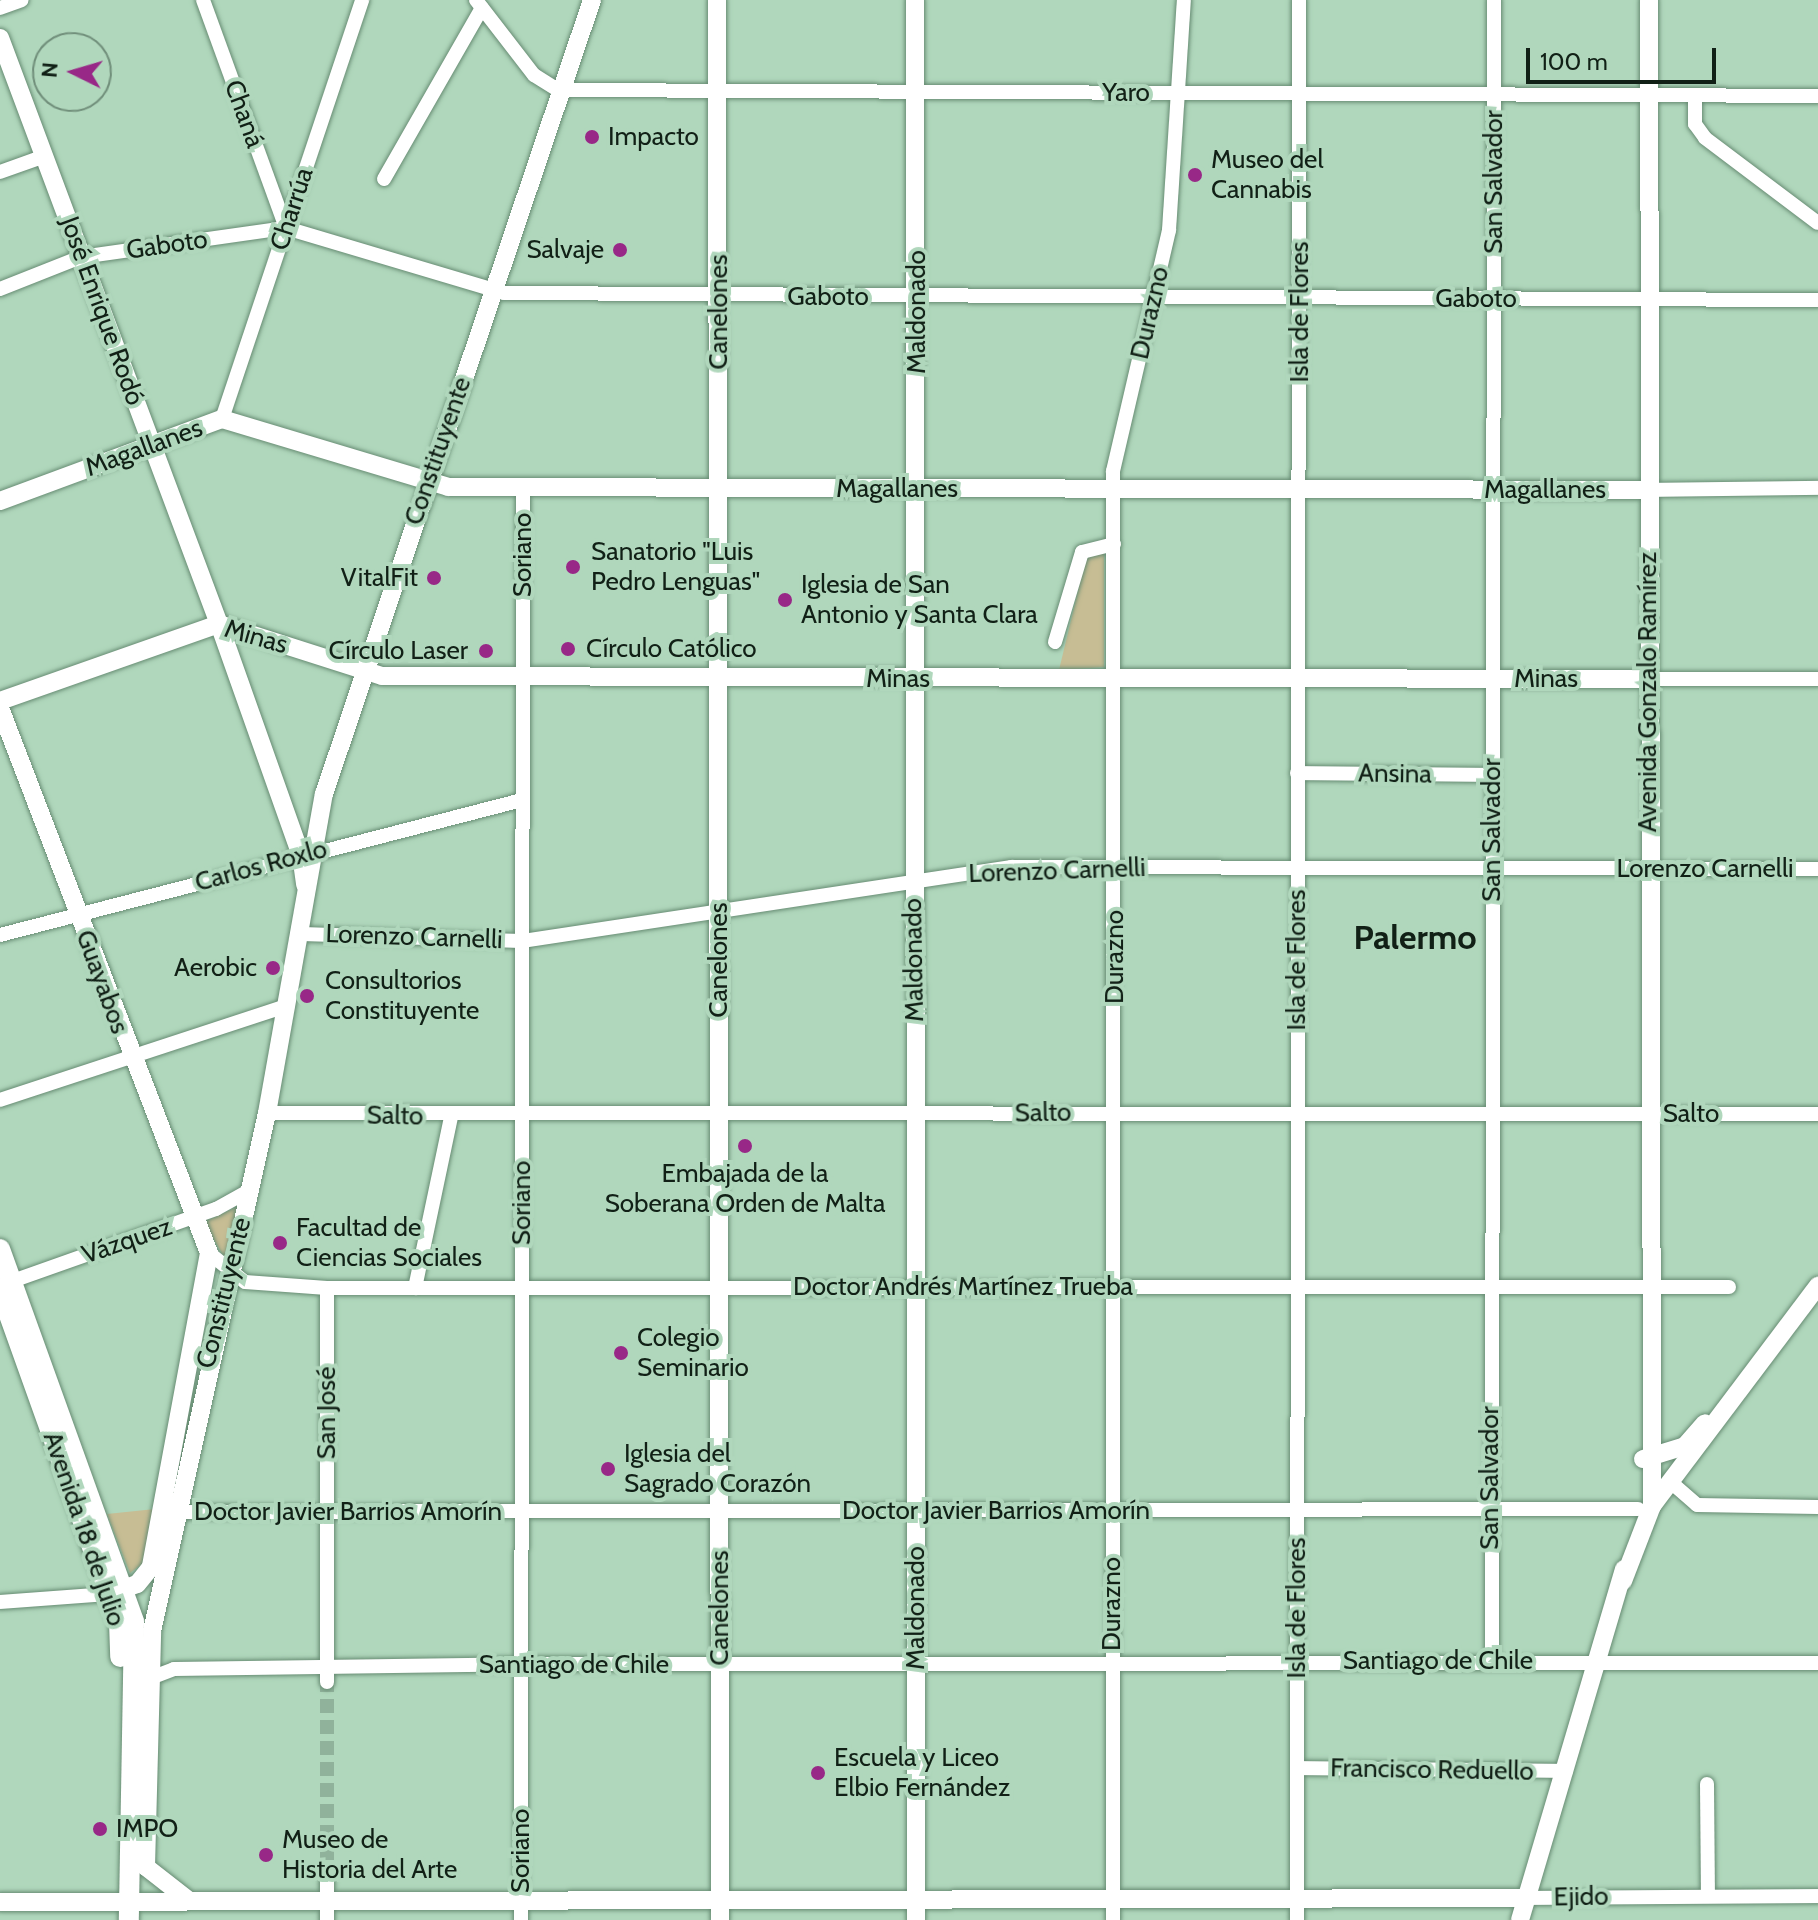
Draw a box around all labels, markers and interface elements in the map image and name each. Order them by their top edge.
north arrow [32,32,112,112]
scale bar [1530,32,1720,82]
text: 100 m [1540,47,1608,76]
text: N [35,61,64,79]
street label: Chaná [217,76,271,152]
street label: Yaro [1102,77,1150,109]
street label: San Salvador [1478,110,1510,254]
place label: Impacto [608,121,699,153]
marker: Impacto [583,128,601,146]
place label: Museo del Cannabis [1211,144,1324,206]
street label: Charrúa [264,164,320,254]
marker: Museo del Cannabis [1186,166,1204,184]
street label: José Enrique Rodó [53,212,151,410]
street label: Gaboto [124,224,210,266]
place label: Salvaje [526,234,604,266]
marker: Salvaje [611,241,629,259]
street label: Isla de Flores [1284,241,1316,383]
street label: Maldonado [901,250,933,374]
street label: Canelones [703,254,735,370]
street label: Durazno [1124,264,1176,362]
street label: Gaboto [787,281,869,313]
street label: Gaboto [1435,283,1517,315]
street label: Constituyente [398,373,478,529]
street label: Magallanes [81,412,207,484]
street label: Magallanes [836,473,958,505]
street label: Magallanes [1484,474,1606,506]
street label: Soriano [507,513,539,597]
place label: Sanatorio "Luis Pedro Lenguas" [591,536,760,598]
street label: Avenida Gonzalo Ramírez [1632,552,1664,832]
marker: Sanatorio "Luis Pedro Lenguas" [562,556,584,578]
place label: VitalFit [341,562,418,594]
marker: VitalFit [425,569,443,587]
place label: Iglesia de San Antonio y Santa Clara [801,569,1038,630]
marker: Iglesia de San Antonio y Santa Clara [776,591,794,609]
street label: Minas [221,613,291,661]
place label: Círculo Católico [586,633,757,665]
place label: Círculo Laser [328,635,468,667]
marker: Círculo Católico [557,638,579,660]
marker: Círculo Laser [475,640,497,662]
street label: Minas [866,663,930,695]
street label: Minas [1514,663,1578,695]
street label: Ansina [1358,758,1432,790]
street label: San Salvador [1476,758,1508,902]
street label: Carlos Roxlo [192,833,330,899]
street label: Lorenzo Carnelli [968,852,1146,890]
street label: Lorenzo Carnelli [1616,853,1794,885]
street label: Isla de Flores [1281,889,1313,1031]
street label: Maldonado [897,898,931,1022]
street label: Canelones [703,902,735,1018]
street label: Durazno [1099,910,1131,1004]
street label: Lorenzo Carnelli [325,918,503,956]
district label: Palermo [1353,918,1477,958]
street label: Guayabos [69,926,135,1038]
place label: Aerobic [174,952,257,984]
marker: Aerobic [264,959,282,977]
place label: Consultorios Constituyente [325,965,479,1026]
marker: Consultorios Constituyente [296,985,318,1007]
street label: Salto [1014,1097,1072,1129]
street label: Salto [1663,1098,1719,1130]
street label: Salto [366,1100,424,1132]
marker: Embajada de la Soberana Orden de Malta [736,1137,754,1155]
place label: Embajada de la Soberana Orden de Malta [605,1158,885,1220]
street label: Soriano [506,1161,538,1245]
street label: Vázquez [78,1211,176,1271]
place label: Facultad de Ciencias Sociales [296,1212,482,1274]
street label: Constituyente [190,1214,258,1372]
marker: Facultad de Ciencias Sociales [271,1234,289,1252]
street label: Doctor Andrés Martínez Trueba [793,1271,1133,1303]
place label: Colegio Seminario [637,1322,749,1384]
marker: Colegio Seminario [612,1344,630,1362]
street label: San José [311,1367,343,1459]
street label: San Salvador [1474,1406,1506,1550]
street label: Avenida 18 de Julio [36,1428,132,1630]
place label: Iglesia del Sagrado Corazón [624,1438,811,1500]
marker: Iglesia del Sagrado Corazón [599,1460,617,1478]
street label: Doctor Javier Barrios Amorín [842,1495,1150,1527]
street label: Doctor Javier Barrios Amorín [194,1496,502,1528]
street label: Isla de Flores [1281,1537,1313,1679]
street label: Maldonado [900,1546,932,1670]
street label: Canelones [704,1550,736,1666]
street label: Durazno [1096,1557,1128,1651]
street label: Santiago de Chile [1343,1645,1533,1677]
street label: Santiago de Chile [479,1649,669,1681]
place label: Escuela y Liceo Elbio Fernández [834,1742,1010,1804]
street label: Francisco Reduello [1330,1753,1534,1787]
marker: Escuela y Liceo Elbio Fernández [809,1764,827,1782]
street label: Soriano [505,1809,537,1893]
place label: IMPO [116,1813,178,1845]
marker: IMPO [91,1820,109,1838]
place label: Museo de Historia del Arte [282,1824,457,1886]
marker: Museo de Historia del Arte [257,1846,275,1864]
street label: Ejido [1553,1881,1609,1913]

